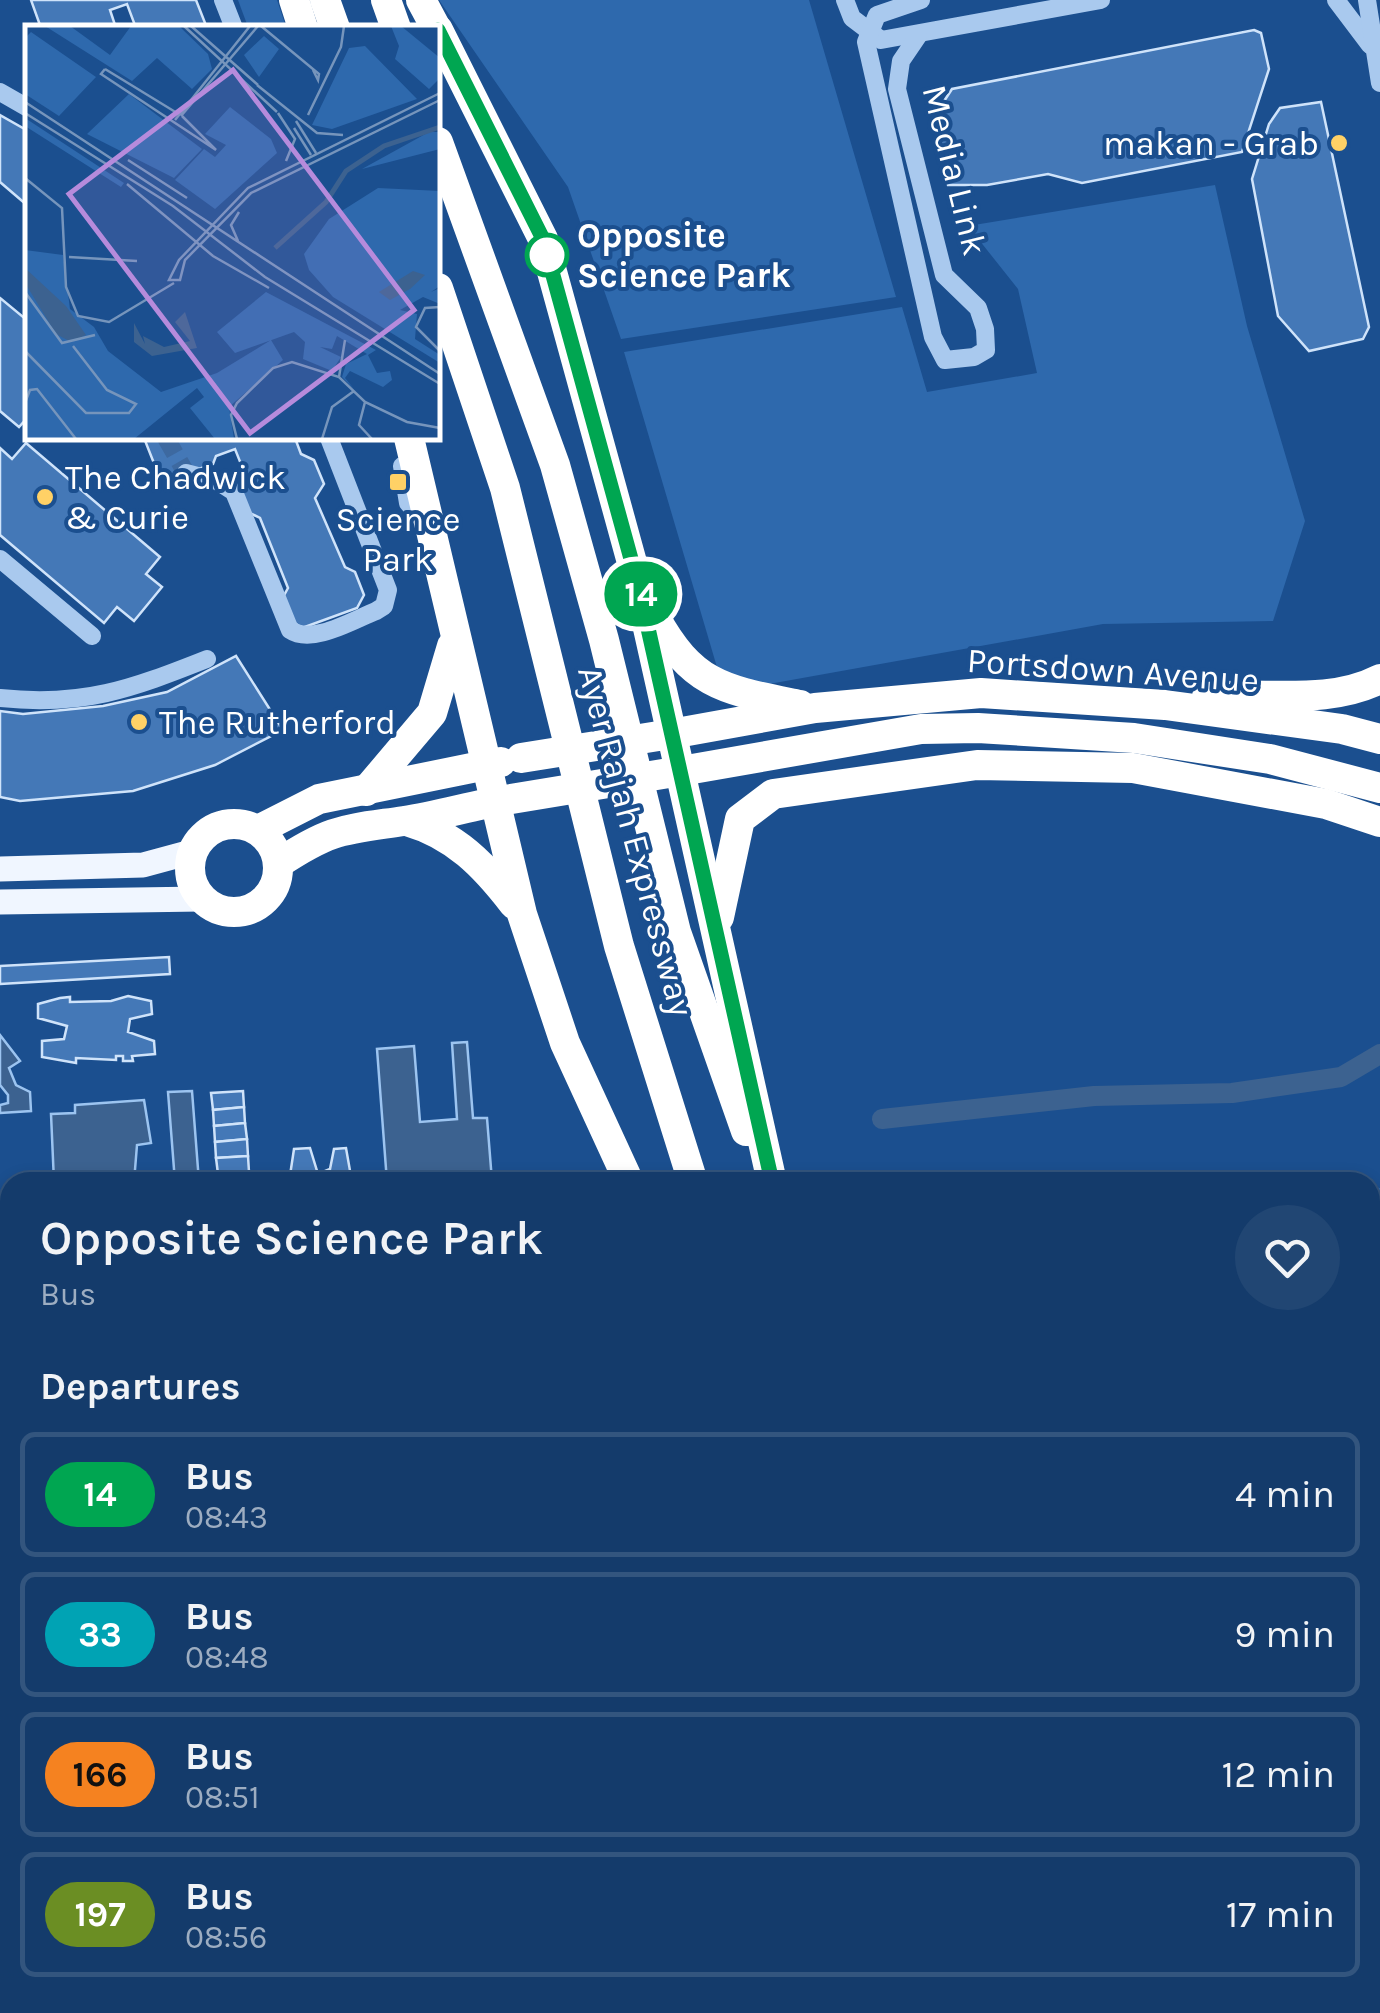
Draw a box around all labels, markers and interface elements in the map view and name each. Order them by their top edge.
inset map [25,25,440,440]
street label: Media Link [914,81,995,260]
place label: makan - Grab [1103,123,1319,164]
marker: makan - Grab [1328,132,1350,154]
place label: Opposite Science Park [577,215,791,296]
marker: Opposite Science Park [526,234,568,276]
place label: The Chadwick & Curie [65,457,286,538]
marker: Science Park [387,471,409,493]
marker: The Chadwick & Curie [34,486,56,508]
place label: Science Park [336,499,460,580]
line badge: 14 [596,562,686,626]
text: 14 [624,574,658,615]
street label: Portsdown Avenue [966,640,1260,701]
street label: Ayer Rajah Expressway [569,661,702,1021]
place label: The Rutherford [159,702,396,743]
marker: The Rutherford [128,711,150,733]
button: heart [1235,1205,1340,1310]
text: Opposite Science Park [40,1210,543,1266]
text: Bus [40,1276,96,1313]
text: Departures [40,1364,240,1409]
text: Bus [185,1454,254,1499]
text: 4 min [1235,1472,1335,1517]
text: 14 [83,1474,117,1515]
text: 08:43 [185,1499,268,1536]
text: Bus [185,1594,254,1639]
text: 9 min [1234,1612,1335,1657]
text: 33 [78,1614,122,1655]
text: 08:48 [185,1639,269,1676]
text: Bus [185,1734,254,1779]
text: 12 min [1222,1752,1335,1797]
text: 166 [73,1754,127,1795]
text: 08:51 [185,1779,260,1816]
text: Bus [185,1874,254,1919]
text: 17 min [1226,1892,1335,1937]
text: 197 [74,1894,126,1935]
text: 08:56 [185,1919,267,1956]

